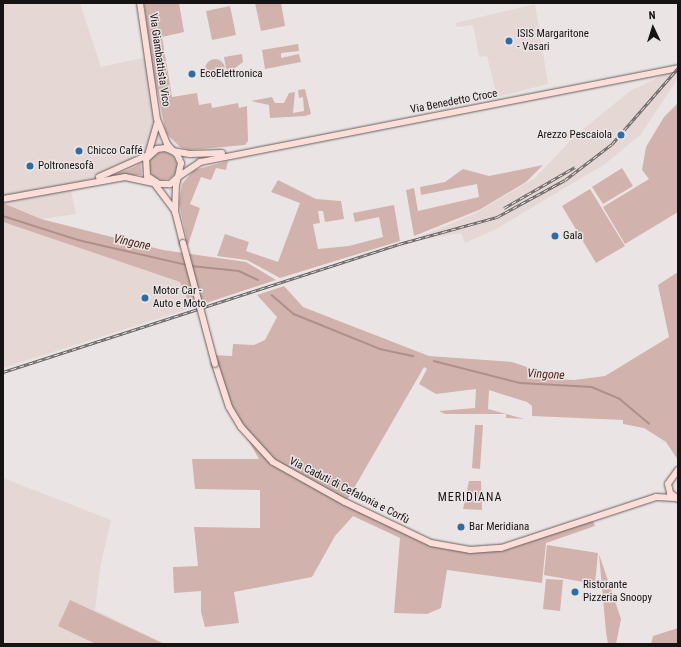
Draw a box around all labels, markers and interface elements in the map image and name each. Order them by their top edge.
north arrow [633,8,673,48]
text: N [648,9,656,22]
street label: Via Giambattista Vico [146,12,172,108]
place label: ISIS Margaritone - Vasari [517,28,589,54]
marker: ISIS Margaritone - Vasari [504,36,514,46]
place label: EcoElettronica [200,67,263,81]
marker: EcoElettronica [187,69,197,79]
street label: Via Benedetto Croce [409,87,499,117]
place label: Arezzo Pescaiola [537,128,612,142]
marker: Arezzo Pescaiola [615,129,627,141]
place label: Chicco Caffé [87,144,143,158]
marker: Chicco Caffé [74,146,84,156]
place label: Poltronesofà [38,159,94,173]
marker: Poltronesofà [25,161,35,171]
place label: Gala [563,229,583,243]
marker: Gala [550,231,560,241]
water label: Vingone [112,232,152,254]
place label: Motor Car - Auto e Moto [153,285,206,311]
marker: Motor Car - Auto e Moto [140,293,150,303]
water label: Vingone [527,367,565,383]
street label: Via Caduti di Cefalonia e Corfù [287,455,411,527]
district label: MERIDIANA [438,491,502,505]
place label: Bar Meridiana [469,520,529,534]
marker: Bar Meridiana [456,522,466,532]
place label: Ristorante Pizzeria Snoopy [583,579,652,605]
marker: Ristorante Pizzeria Snoopy [570,587,580,597]

